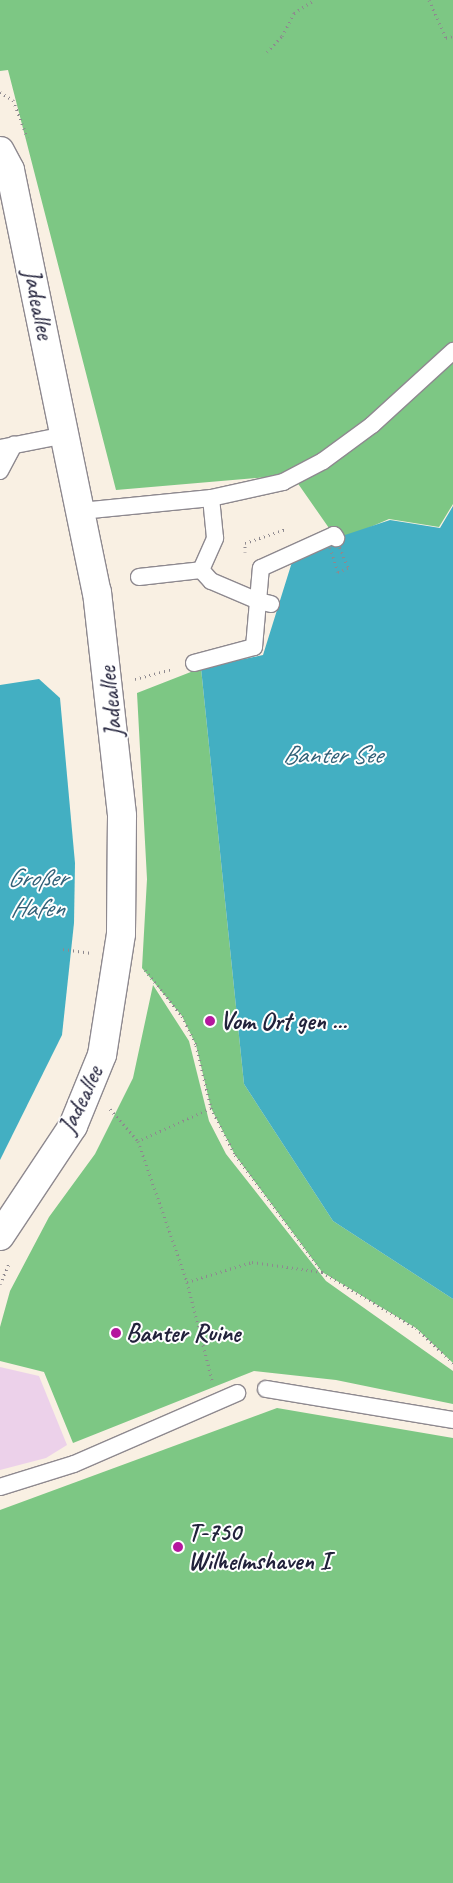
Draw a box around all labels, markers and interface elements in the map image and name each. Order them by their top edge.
street label: Jadeallee [16,266,60,342]
street label: Jadeallee [92,665,130,739]
water label: Banter See [283,739,381,771]
water label: Großer Hafen [7,862,67,924]
place label: Vom Ort gen ... [220,1006,347,1036]
marker: Vom Ort gen ... [204,1015,216,1027]
street label: Jadeallee [52,1061,110,1139]
place label: Banter Ruine [126,1318,240,1348]
marker: Banter Ruine [110,1327,122,1339]
place label: T-750 Wilhelmshaven I [188,1518,330,1577]
marker: T-750 Wilhelmshaven I [172,1541,184,1553]

